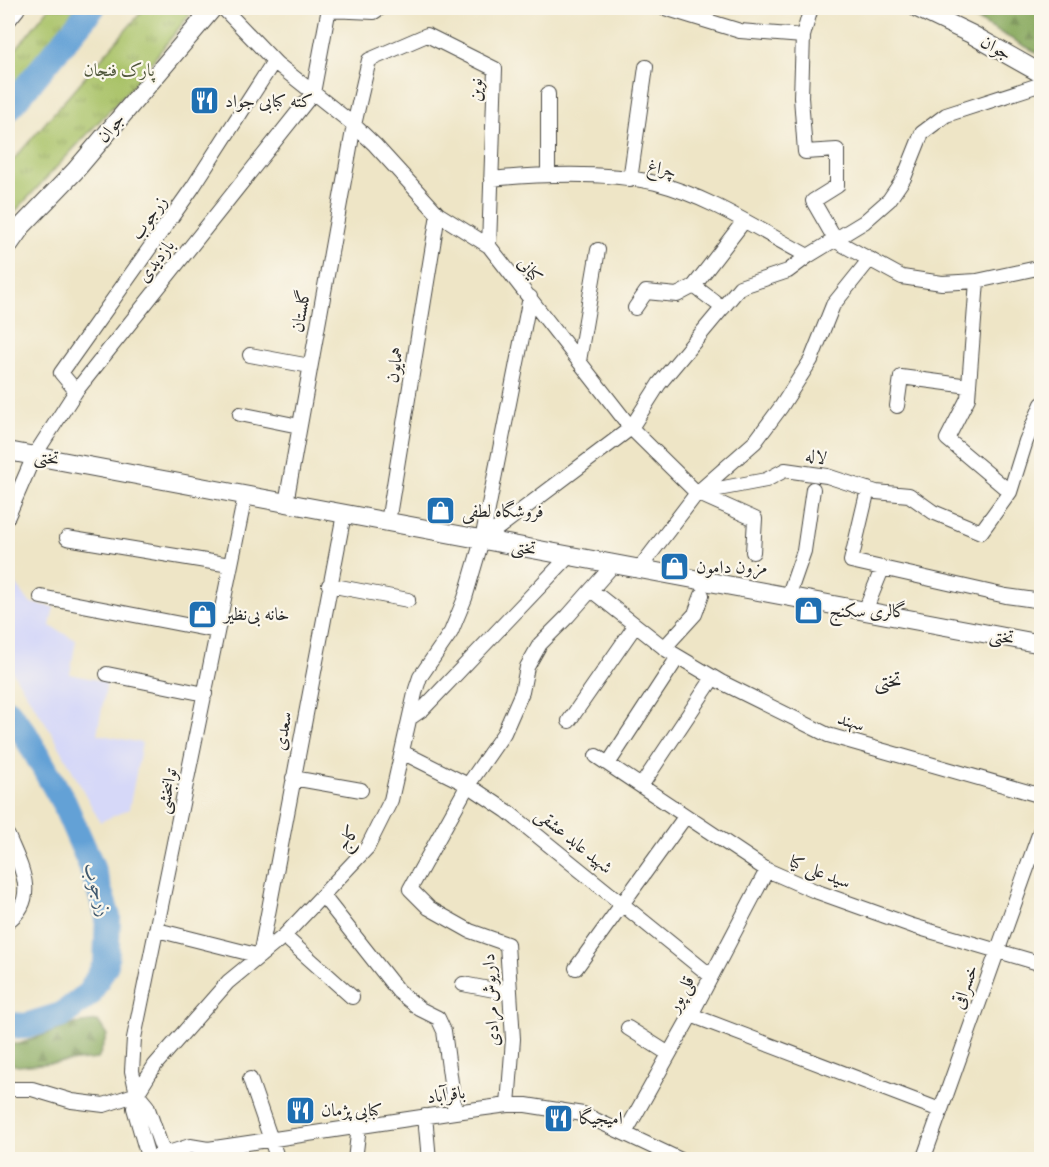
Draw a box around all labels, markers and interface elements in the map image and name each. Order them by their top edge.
street label: جوان [976,30,1016,66]
park label: پارک فنجان [83,59,156,83]
street label: نوین [464,78,488,102]
restaurant icon: کته کبابی جواد [188,85,220,117]
place label: کته کبابی جواد [225,90,313,114]
street label: جوان [92,108,130,148]
street label: چراغ [644,154,679,187]
street label: زرجوب [126,191,172,245]
street label: بازدیدی [132,235,180,287]
street label: کیانی [512,252,548,288]
street label: گلستان [286,288,316,334]
street label: همایون [381,345,409,385]
street label: تختی [33,444,61,473]
street label: لاله [803,444,829,470]
shop icon: فروشگاه لطفی [425,495,457,527]
place label: فروشگاه لطفی [462,499,543,524]
street label: تختی [510,534,538,563]
shop icon: مزون دامون [659,551,691,583]
place label: مزون دامون [696,556,767,580]
shop icon: گالری سکنج [792,595,824,627]
shop icon: خانه بی‌نظیر [187,598,219,630]
place label: گالری سکنج [829,600,906,627]
place label: خانه بی‌نظیر [222,603,289,627]
street label: تختی [988,623,1016,652]
district label: تختی [874,669,902,695]
street label: سهند [835,707,867,737]
street label: سعدی [268,710,298,752]
street label: توانبخشی [151,766,184,816]
street label: شهید عابد عشقی [530,803,617,880]
street label: کاج [331,821,368,857]
street label: سید علی کیا [786,850,854,895]
water label: زرجوب [77,860,117,920]
street label: داریوش مرادی [477,953,506,1047]
street label: خسراقی [946,962,984,1012]
street label: قلی پور [661,972,701,1018]
street label: باقرآباد [425,1081,467,1109]
restaurant icon: کبابی پژمان [284,1094,316,1126]
place label: کبابی پژمان [321,1099,382,1123]
restaurant icon: امیجیگا [542,1102,574,1134]
place label: امیجیگا [579,1106,623,1130]

